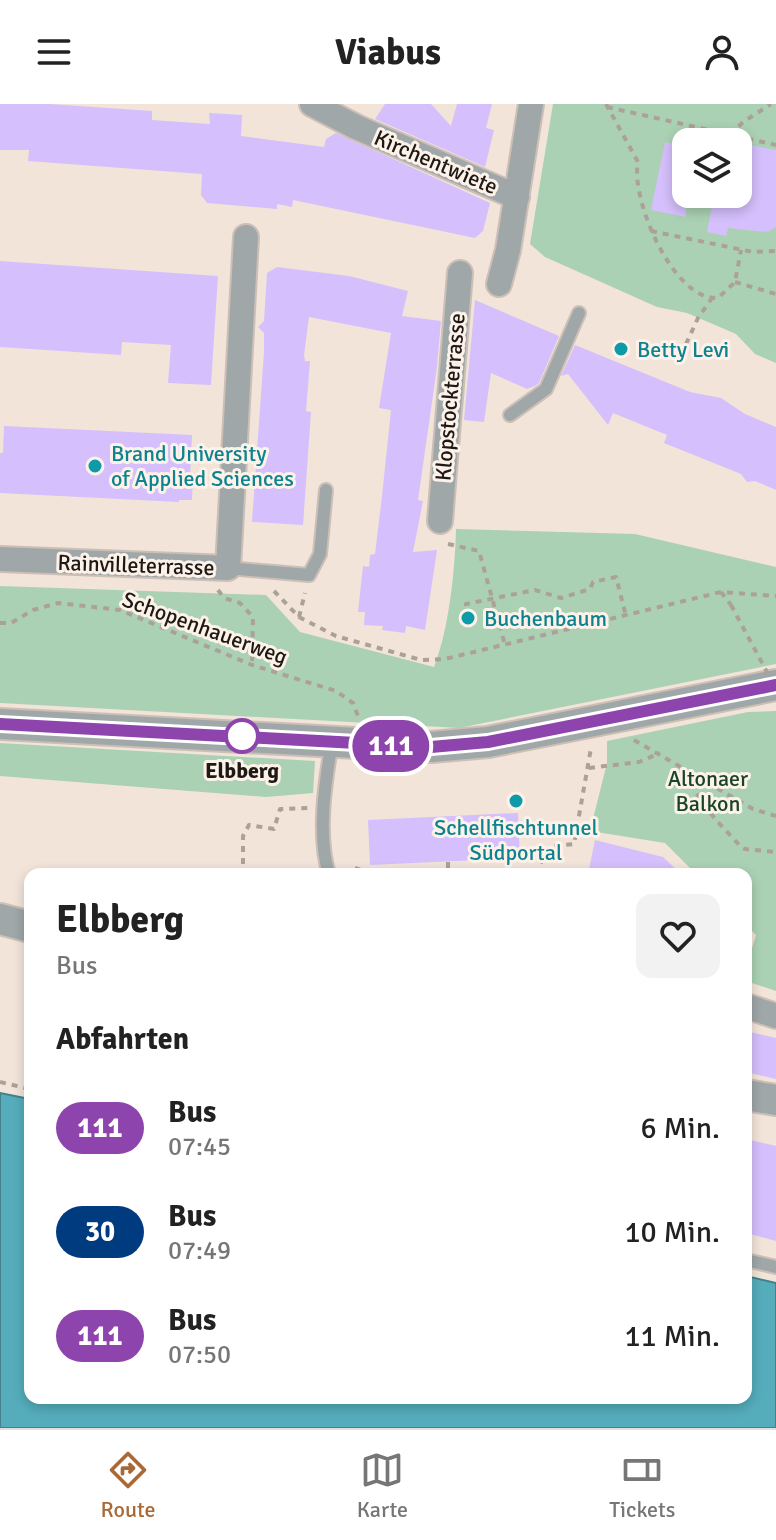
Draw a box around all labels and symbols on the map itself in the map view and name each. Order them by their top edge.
street label: Kirchentwiete [370,124,502,200]
street label: Klopstockterrasse [429,312,471,482]
place label: Betty Levi [637,336,729,363]
marker: Betty Levi [612,340,630,358]
place label: Brand University of Applied Sciences [111,440,294,492]
marker: Brand University of Applied Sciences [86,457,104,475]
street label: Rainvilleterrasse [57,549,215,581]
street label: Schopenhauerweg [119,586,291,670]
place label: Buchenbaum [484,605,607,632]
marker: Buchenbaum [459,609,477,627]
marker: Elbberg [225,719,259,753]
line badge: 111 [345,720,437,772]
place label: Elbberg [205,757,279,784]
park label: Altonaer Balkon [668,765,748,817]
marker: Schellfischtunnel Südportal [507,792,525,810]
place label: Schellfischtunnel Südportal [434,814,598,866]

